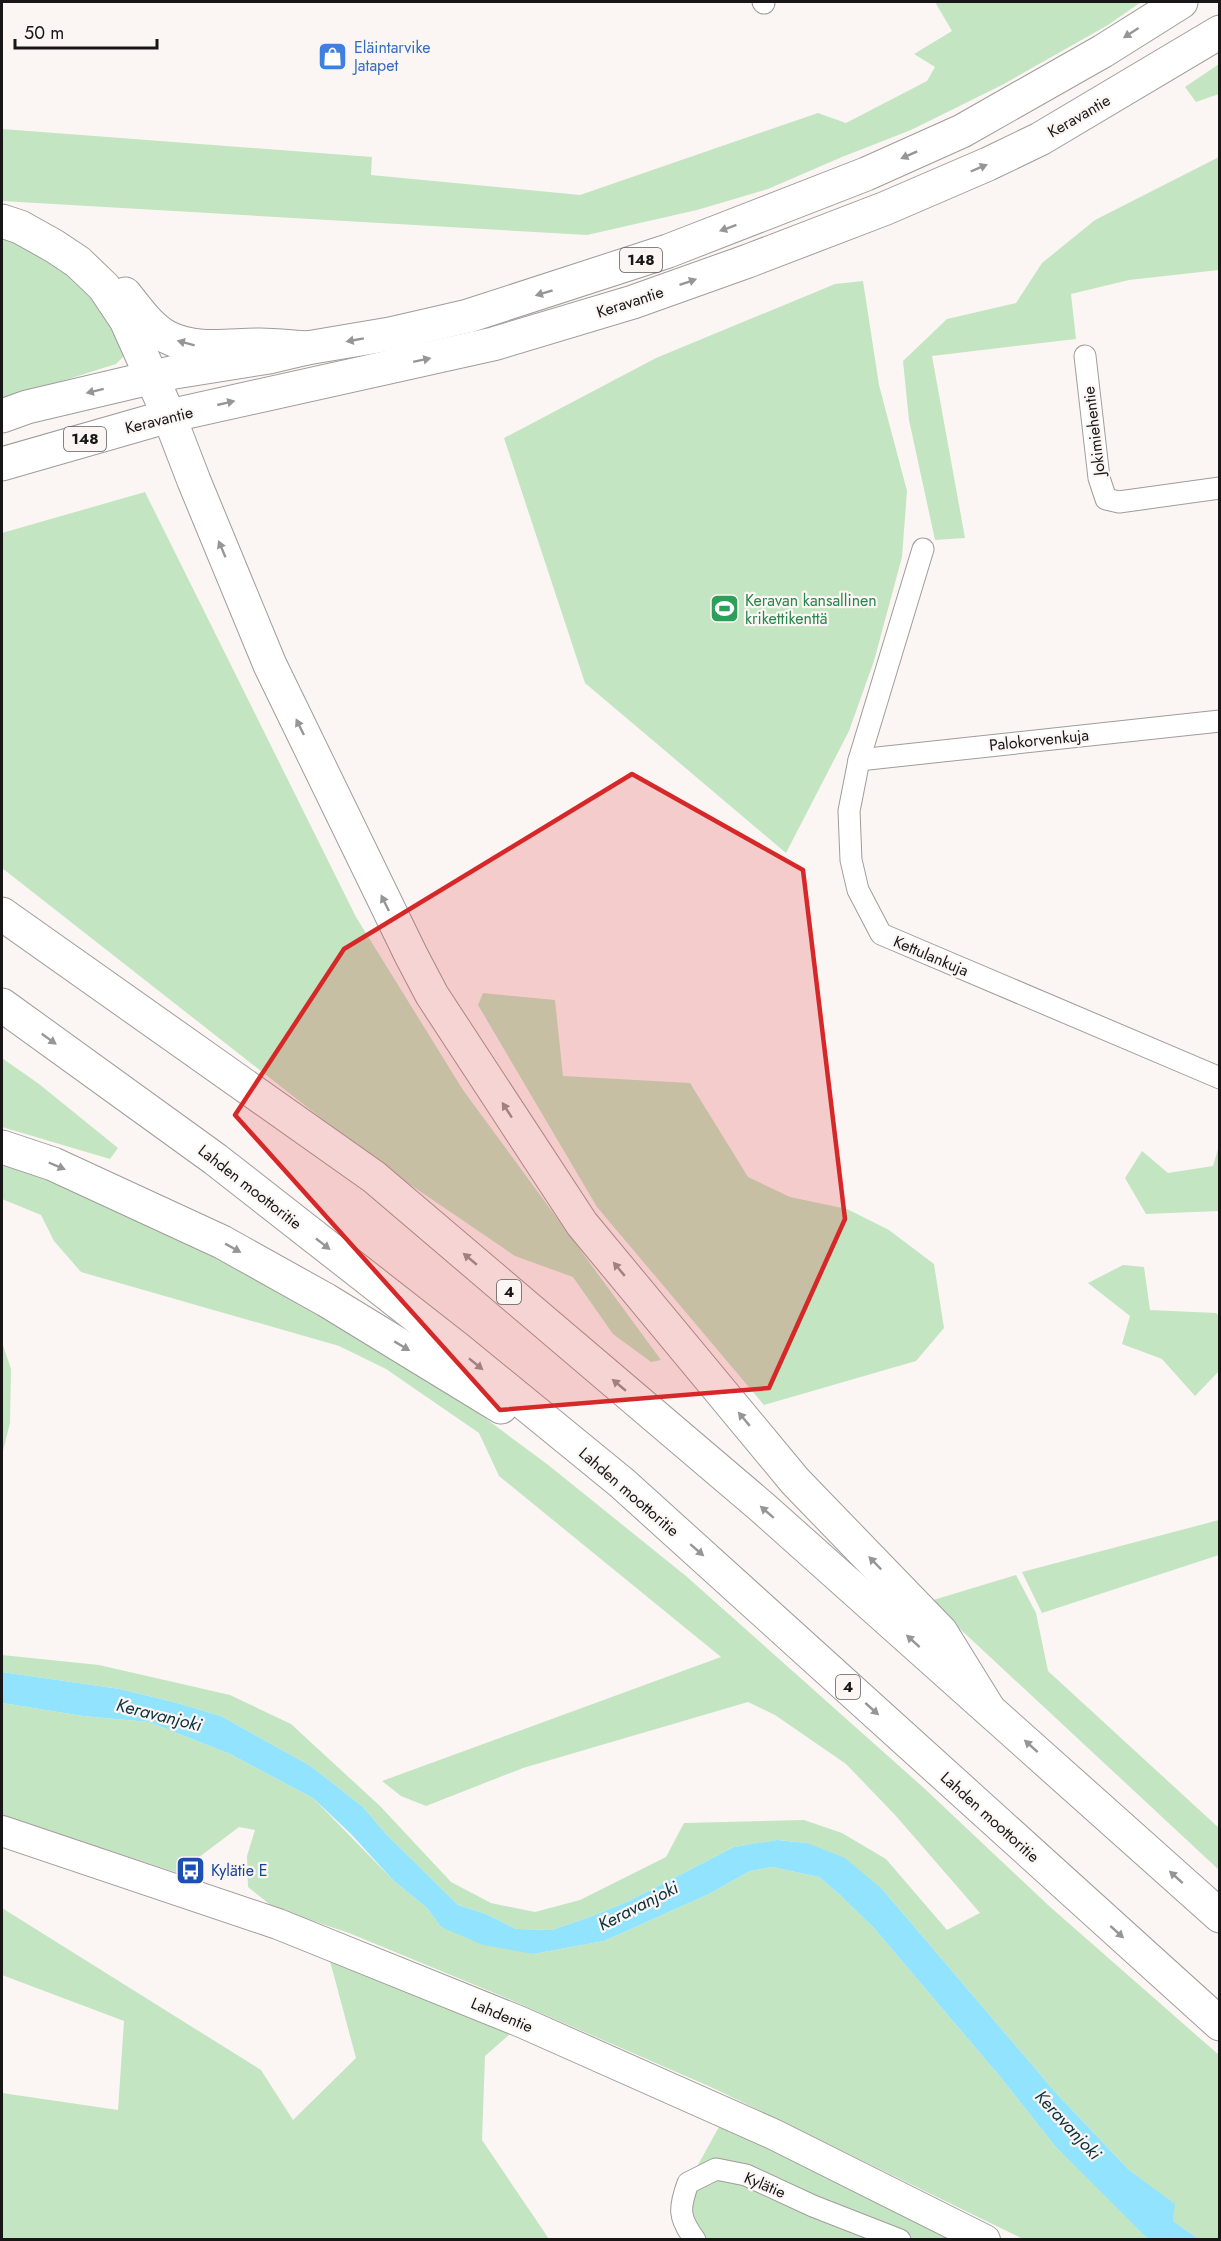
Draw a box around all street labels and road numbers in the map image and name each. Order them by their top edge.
street label: Keravantie [1043,89,1115,143]
road number: 148 [620,248,662,272]
street label: Keravantie [594,280,666,324]
street label: Jokimiehentie [1077,385,1111,479]
street label: Keravantie [123,400,195,440]
road number: 148 [64,427,106,451]
street label: Palokorvenkuja [988,723,1090,757]
street label: Kettulankuja [890,930,972,982]
street label: Lahden moottoritie [193,1139,307,1235]
road number: 4 [497,1280,521,1304]
street label: Lahden moottoritie [574,1442,684,1542]
road number: 4 [836,1675,860,1699]
street label: Lahden moottoritie [935,1766,1045,1868]
street label: Lahdentie [467,1992,537,2038]
street label: Kylätie [741,2166,789,2204]

